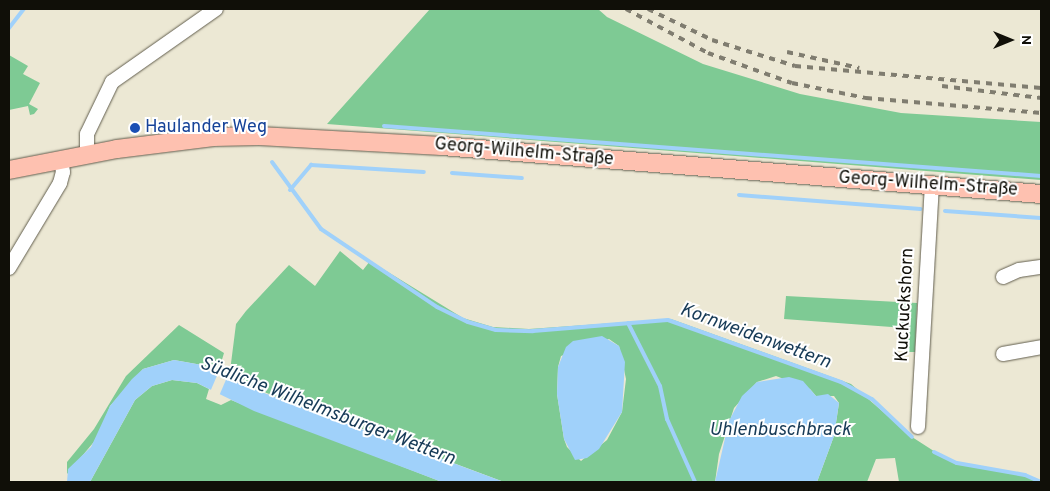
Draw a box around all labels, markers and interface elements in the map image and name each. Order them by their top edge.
north arrow [985,15,1035,65]
text: N [1017,35,1034,45]
place label: Haulander Weg [145,117,268,139]
marker: Haulander Weg [129,122,141,134]
street label: Georg-Wilhelm-Straße [434,134,614,172]
street label: Georg-Wilhelm-Straße [838,168,1018,202]
street label: Kuckuckshorn [892,247,920,363]
water label: Kornweidenwettern [676,299,834,375]
water label: Südliche Wilhelmsburger Wettern [196,353,458,471]
water label: Uhlenbuschbrack [709,420,851,442]

